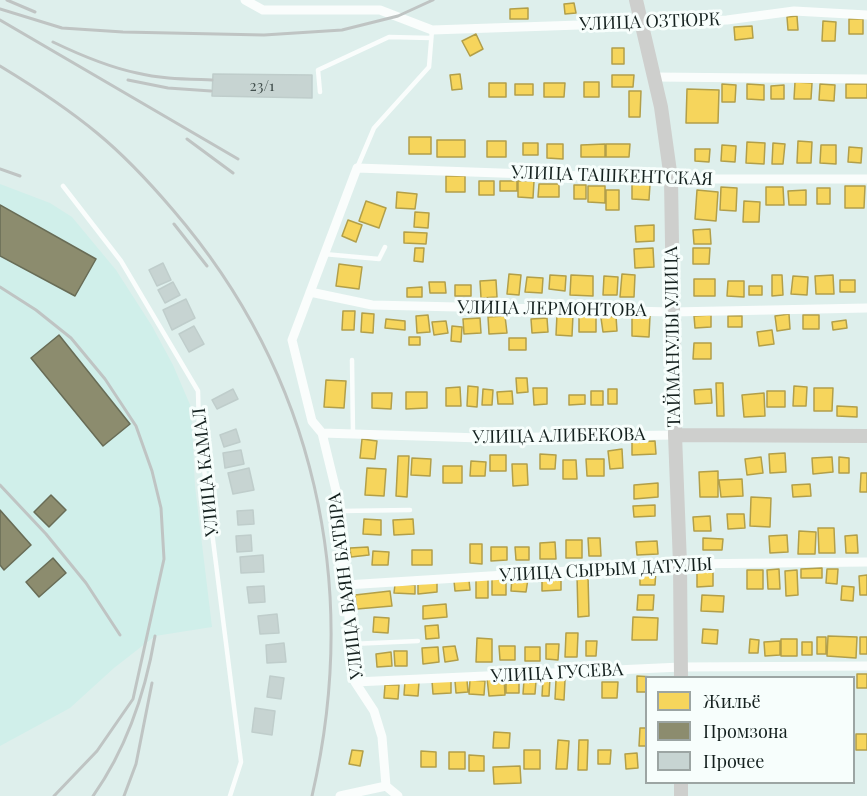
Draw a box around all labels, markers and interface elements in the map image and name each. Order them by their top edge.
street label: УЛИЦА ОЗТЮРК [579,9,721,35]
house number: 23/1 [249,77,275,95]
street label: УЛИЦА ТАШКЕНТСКАЯ [511,162,713,190]
street label: ТАЙМАНУЛЫ УЛИЦА [661,246,685,428]
street label: УЛИЦА ЛЕРМОНТОВА [457,297,647,321]
street label: УЛИЦА КАМАЛ [189,407,223,537]
street label: УЛИЦА АЛИБЕКОВА [472,424,646,448]
street label: УЛИЦА БАЯН БАТЫРА [324,492,368,680]
street label: УЛИЦА СЫРЫМ ДАТУЛЫ [499,554,713,586]
street label: УЛИЦА ГУСЕВА [490,659,624,687]
legend [645,676,855,784]
text: Жильё [703,689,761,713]
text: Промзона [703,719,788,743]
text: Прочее [703,749,764,773]

